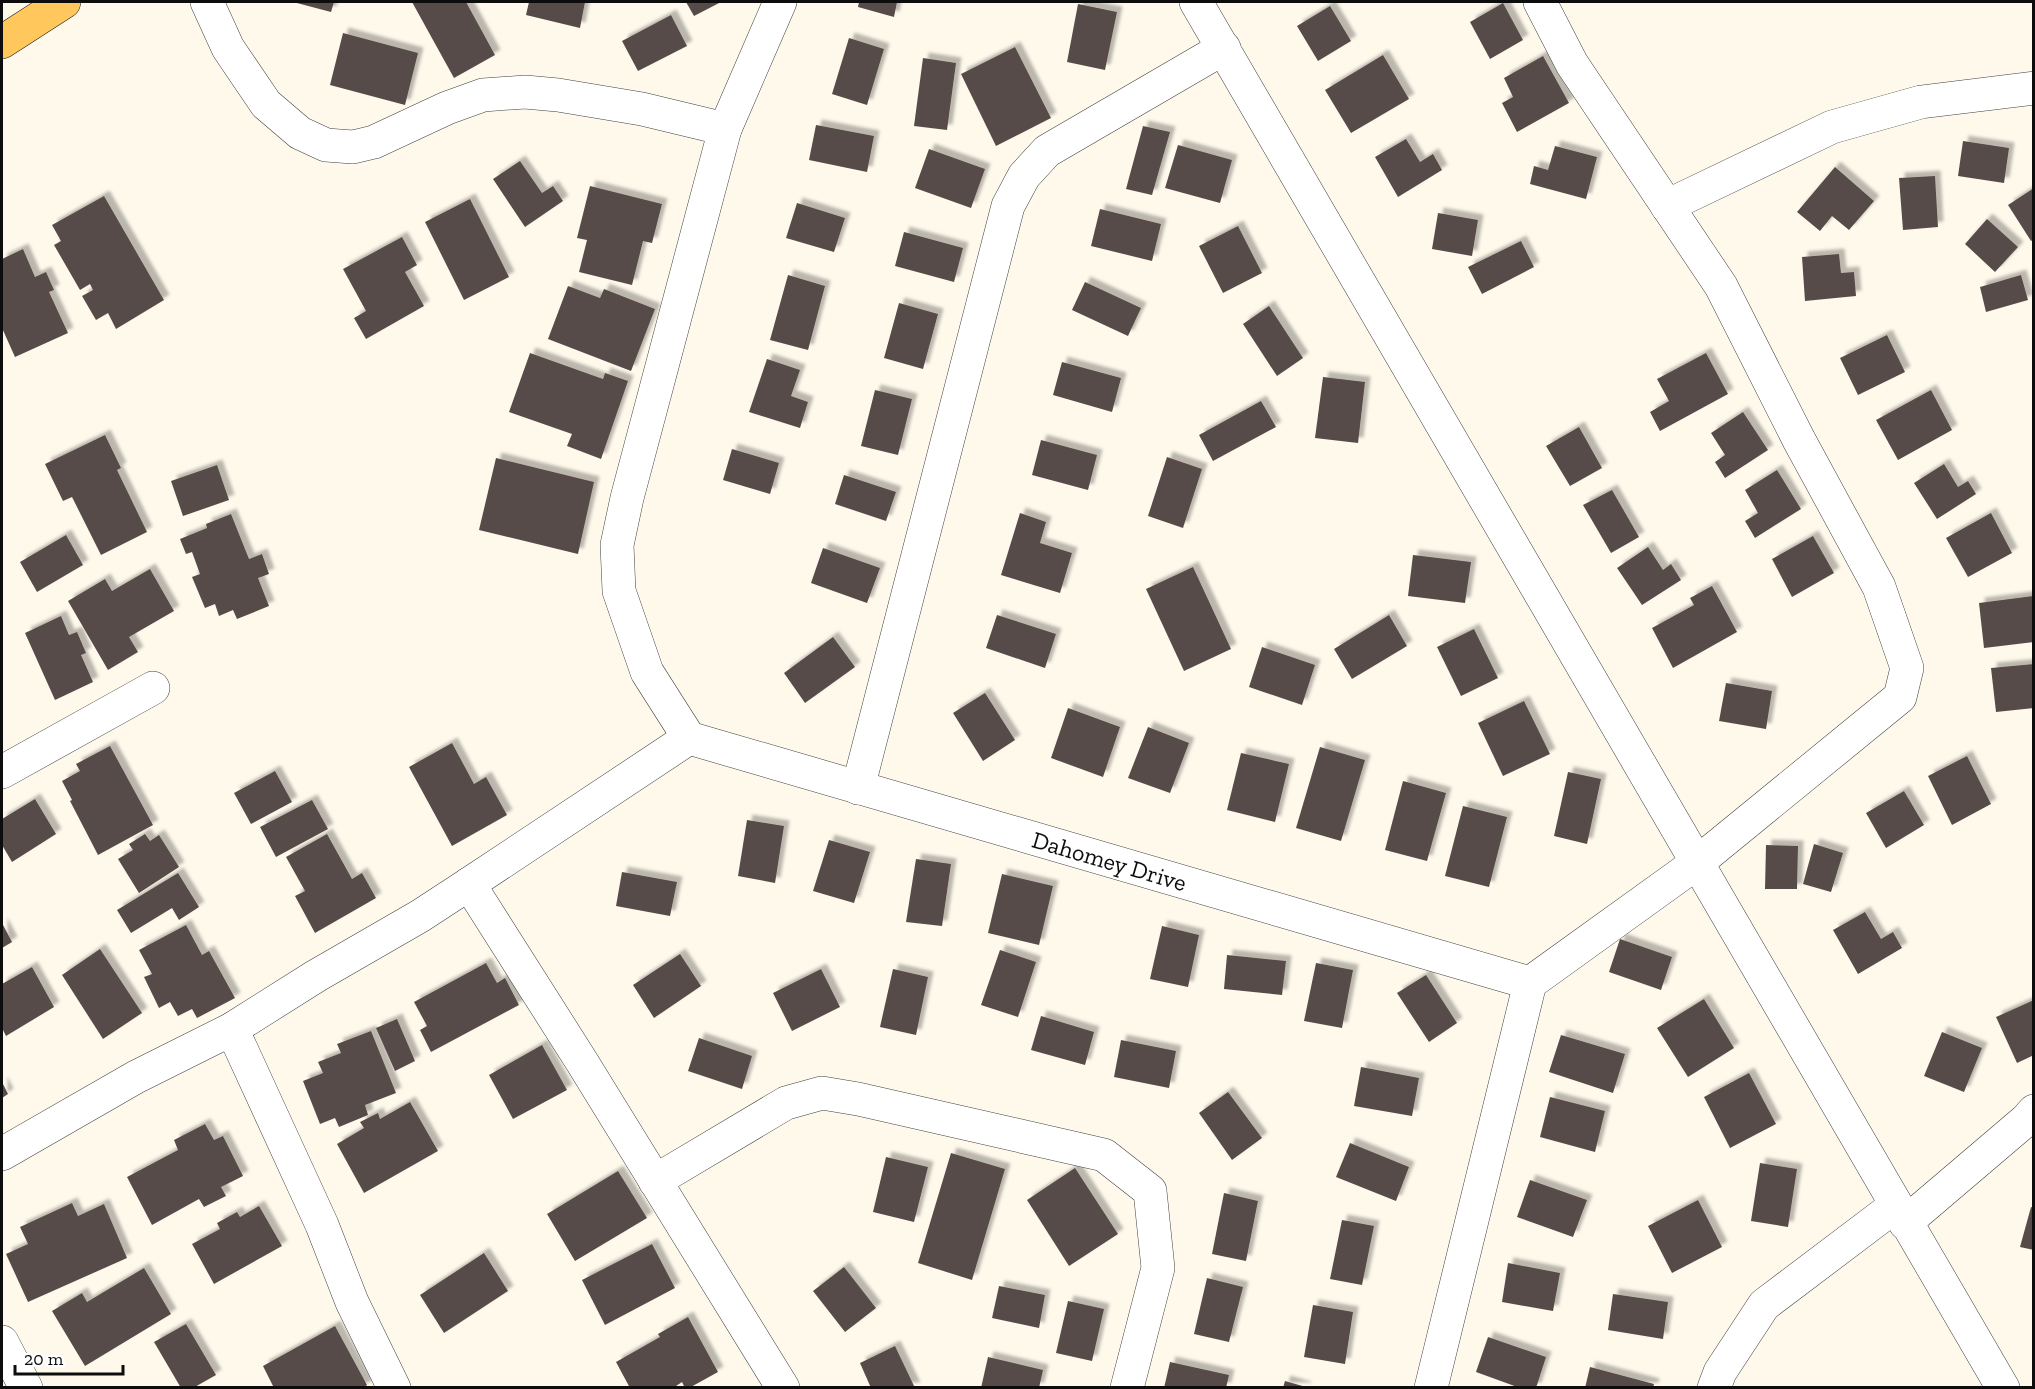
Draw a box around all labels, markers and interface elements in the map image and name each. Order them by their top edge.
street label: Dahomey Drive [1029,824,1190,897]
scale bar [15,1338,123,1376]
text: 20 m [24,1348,64,1370]

